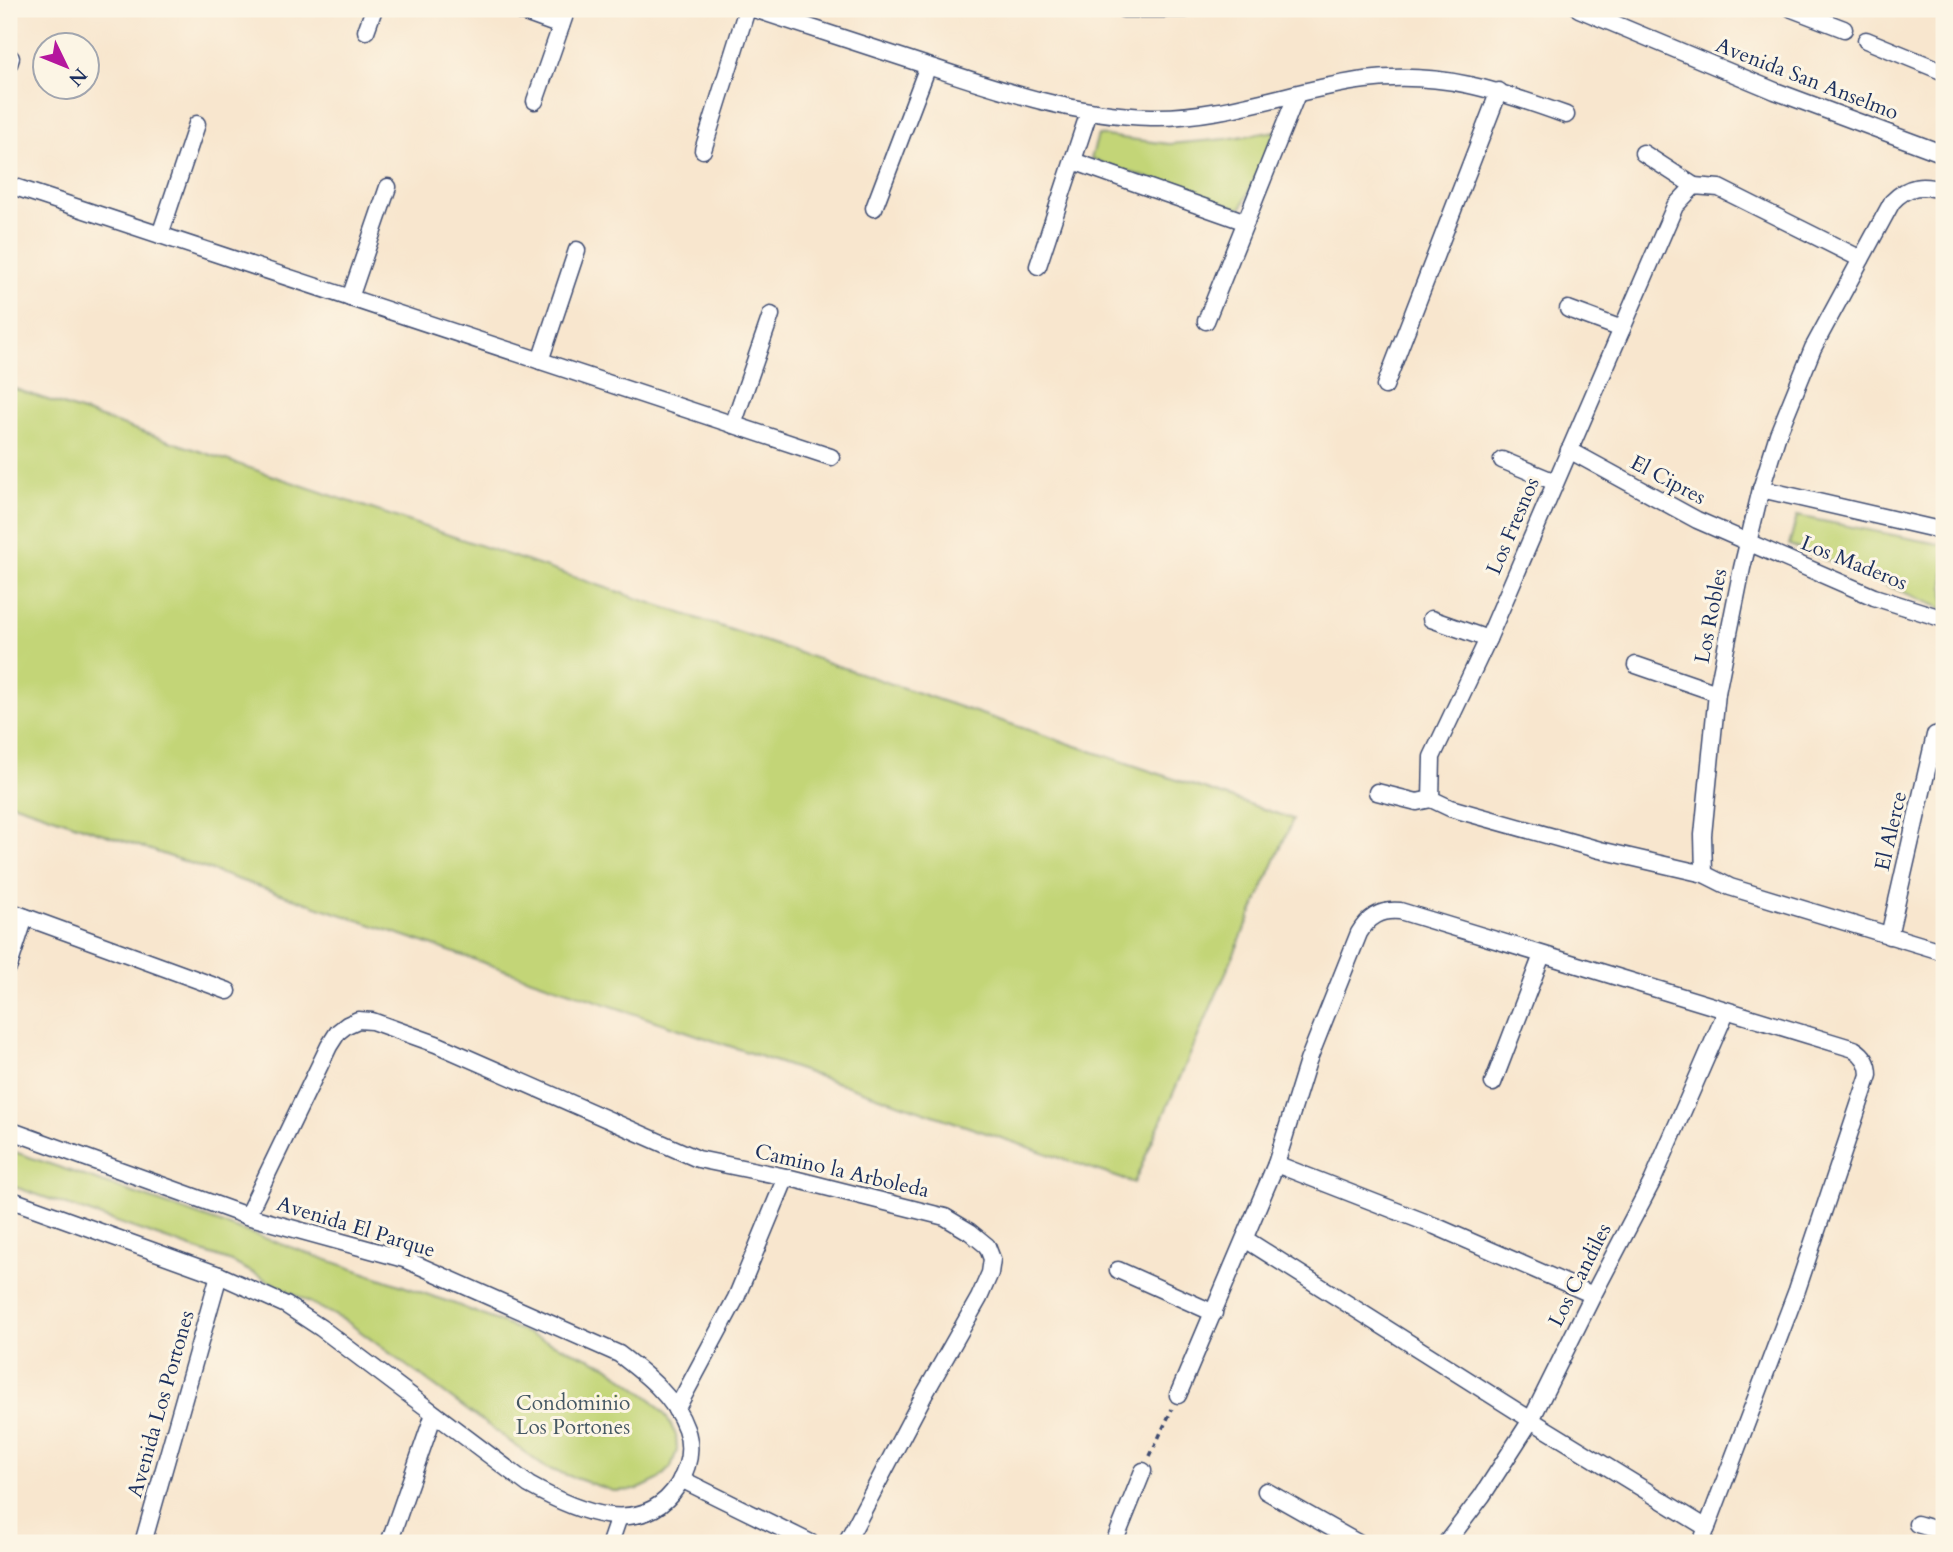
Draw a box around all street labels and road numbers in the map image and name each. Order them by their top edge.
street label: Avenida San Anselmo [1711,31,1903,127]
street label: El Cipres [1625,448,1711,512]
street label: Los Fresnos [1479,473,1547,579]
street label: Los Maderos [1796,529,1912,597]
street label: Los Robles [1688,566,1734,666]
street label: El Alerce [1868,788,1914,874]
street label: Camino la Arboleda [752,1137,932,1205]
street label: Avenida El Parque [273,1189,439,1265]
street label: Los Candiles [1541,1218,1619,1332]
street label: Avenida Los Portones [120,1307,202,1501]

